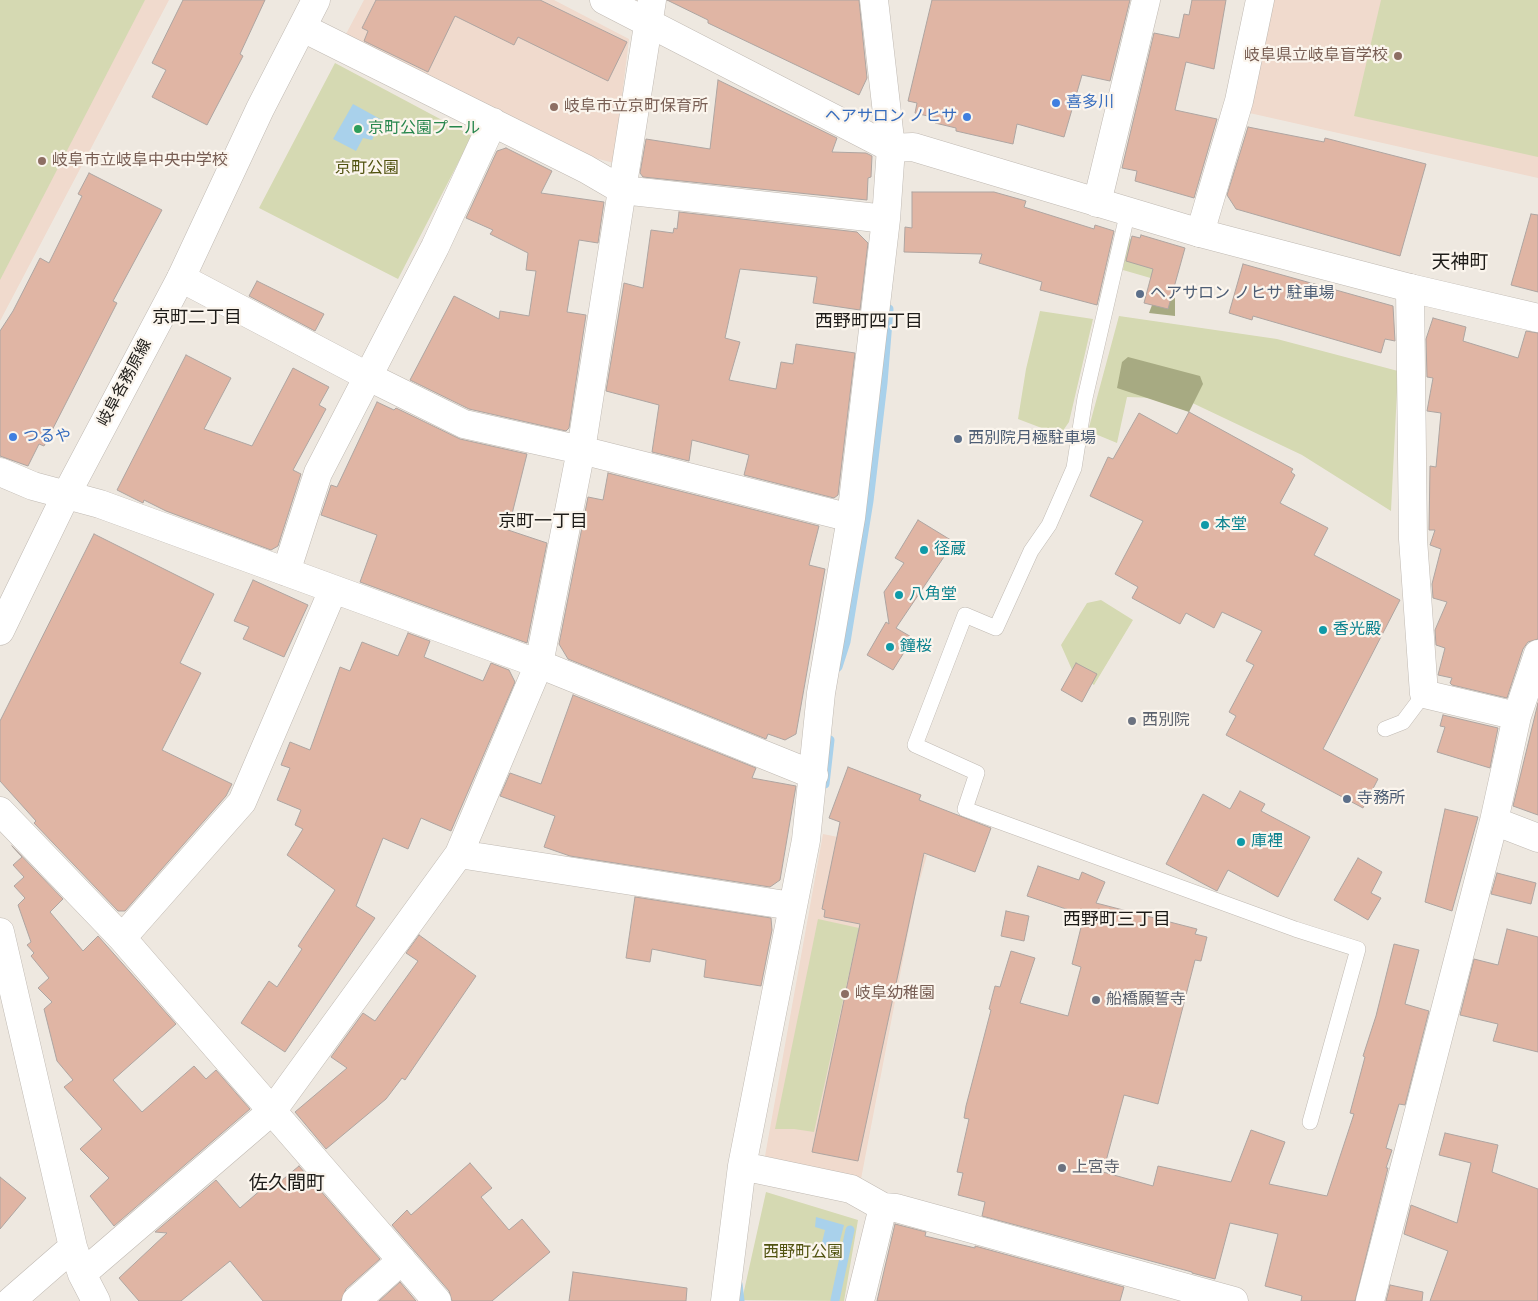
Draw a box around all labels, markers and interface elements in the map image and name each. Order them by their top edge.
place label: 岐阜県立岐阜盲学校 [1244,46,1388,66]
marker: 岐阜県立岐阜盲学校 [1392,50,1404,62]
place label: 喜多川 [1066,93,1114,113]
place label: 岐阜市立京町保育所 [564,97,708,117]
marker: 喜多川 [1050,97,1062,109]
marker: 岐阜市立京町保育所 [548,101,560,113]
place label: ヘアサロン ノヒサ [825,107,957,127]
marker: ヘアサロン ノヒサ [961,111,973,123]
place label: 京町公園プール [368,119,480,139]
marker: 京町公園プール [352,123,364,135]
place label: 岐阜市立岐阜中央中学校 [52,151,228,171]
marker: 岐阜市立岐阜中央中学校 [36,155,48,167]
park label: 京町公園 [335,159,399,179]
district label: 天神町 [1432,252,1488,274]
place label: ヘアサロン ノヒサ 駐車場 [1150,284,1335,304]
marker: ヘアサロン ノヒサ 駐車場 [1134,288,1146,300]
district label: 京町二丁目 [152,307,242,329]
district label: 西野町四丁目 [815,311,923,333]
street label: 岐阜各務原線 [94,336,156,430]
place label: つるや [23,427,71,447]
place label: 西別院月極駐車場 [968,429,1096,449]
marker: つるや [7,431,19,443]
marker: 西別院月極駐車場 [952,433,964,445]
district label: 京町一丁目 [498,511,588,533]
place label: 本堂 [1215,515,1247,535]
marker: 本堂 [1199,519,1211,531]
place label: 径蔵 [934,540,966,560]
marker: 径蔵 [918,544,930,556]
place label: 八角堂 [909,585,957,605]
marker: 八角堂 [893,589,905,601]
place label: 香光殿 [1333,620,1381,640]
marker: 香光殿 [1317,624,1329,636]
place label: 鐘桜 [900,637,932,657]
marker: 鐘桜 [884,641,896,653]
place label: 西別院 [1142,711,1190,731]
marker: 西別院 [1126,715,1138,727]
place label: 寺務所 [1357,789,1405,809]
marker: 寺務所 [1341,793,1353,805]
place label: 庫裡 [1251,832,1283,852]
marker: 庫裡 [1235,836,1247,848]
district label: 西野町三丁目 [1063,909,1171,931]
place label: 岐阜幼稚園 [855,984,935,1004]
marker: 岐阜幼稚園 [839,988,851,1000]
place label: 船橋願誓寺 [1106,990,1186,1010]
marker: 船橋願誓寺 [1090,994,1102,1006]
place label: 上宮寺 [1072,1158,1120,1178]
marker: 上宮寺 [1056,1162,1068,1174]
district label: 佐久間町 [249,1173,325,1195]
park label: 西野町公園 [763,1243,843,1263]

